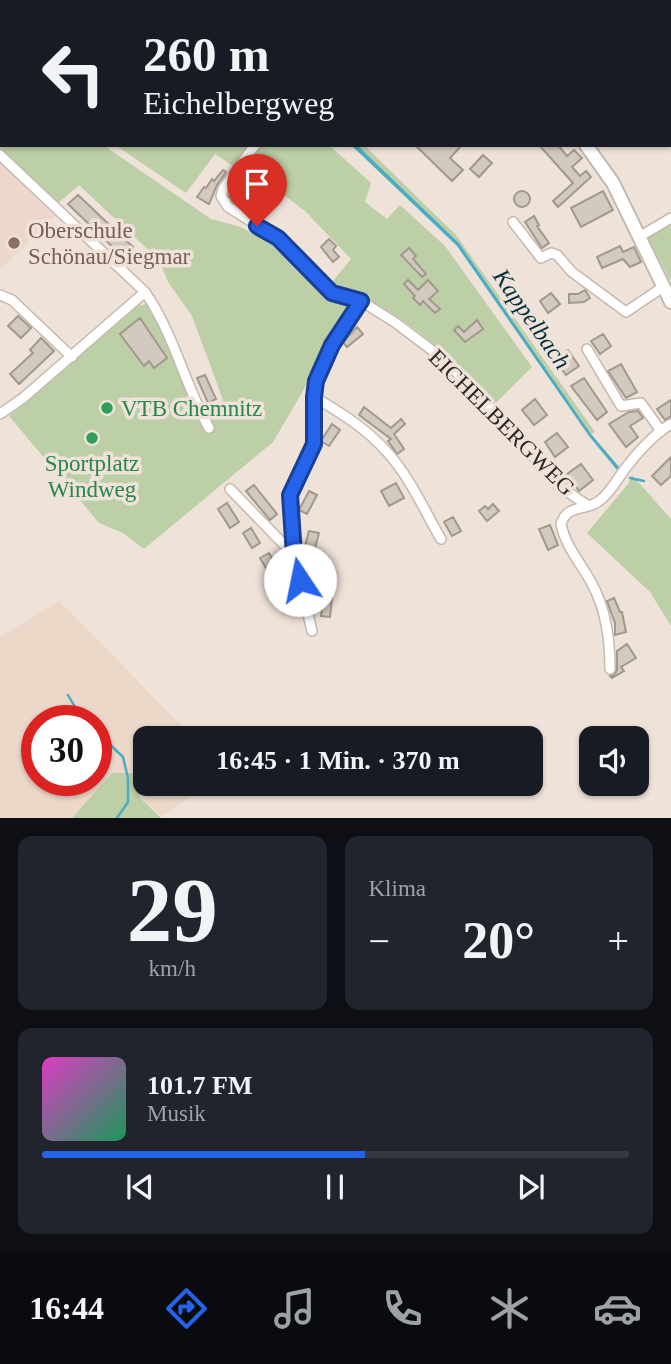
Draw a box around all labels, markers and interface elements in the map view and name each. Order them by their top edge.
text: 260 m [143,27,270,82]
icon: left [28,28,119,119]
text: Eichelbergweg [143,85,334,121]
pin [227,154,287,226]
icon: arrive [238,165,276,203]
place label: Oberschule Schönau/Siegmar [28,218,191,269]
marker: Oberschule Schönau/Siegmar [6,235,22,251]
water label: Kappelbach [488,263,576,374]
street label: EICHELBERGWEG [424,344,580,500]
place label: VTB Chemnitz [121,396,262,421]
marker: VTB Chemnitz [99,400,115,416]
marker: Sportplatz Windweg [84,430,100,446]
place label: Sportplatz Windweg [45,451,139,502]
position arrow [263,543,337,617]
speed limit sign: 30 [21,705,112,796]
map controls [579,726,649,796]
button: sound [579,726,649,796]
text: 16:45 · 1 Min. · 370 m [216,746,460,775]
text: 29 [127,860,218,961]
text: Klima [369,876,426,901]
text: 20° [462,912,535,969]
text: − [369,920,390,962]
text: + [608,920,629,962]
text: km/h [149,956,196,981]
text: 101.7 FM [147,1071,252,1100]
text: Musik [147,1101,206,1126]
icon: previous [121,1168,159,1206]
icon: pause [316,1168,354,1206]
icon: next [512,1168,550,1206]
icon: directions [162,1284,211,1333]
icon: music [270,1284,319,1333]
icon: phone [378,1284,427,1333]
icon: climate [485,1284,534,1333]
icon: car [593,1284,642,1333]
text: 16:44 [29,1290,104,1326]

